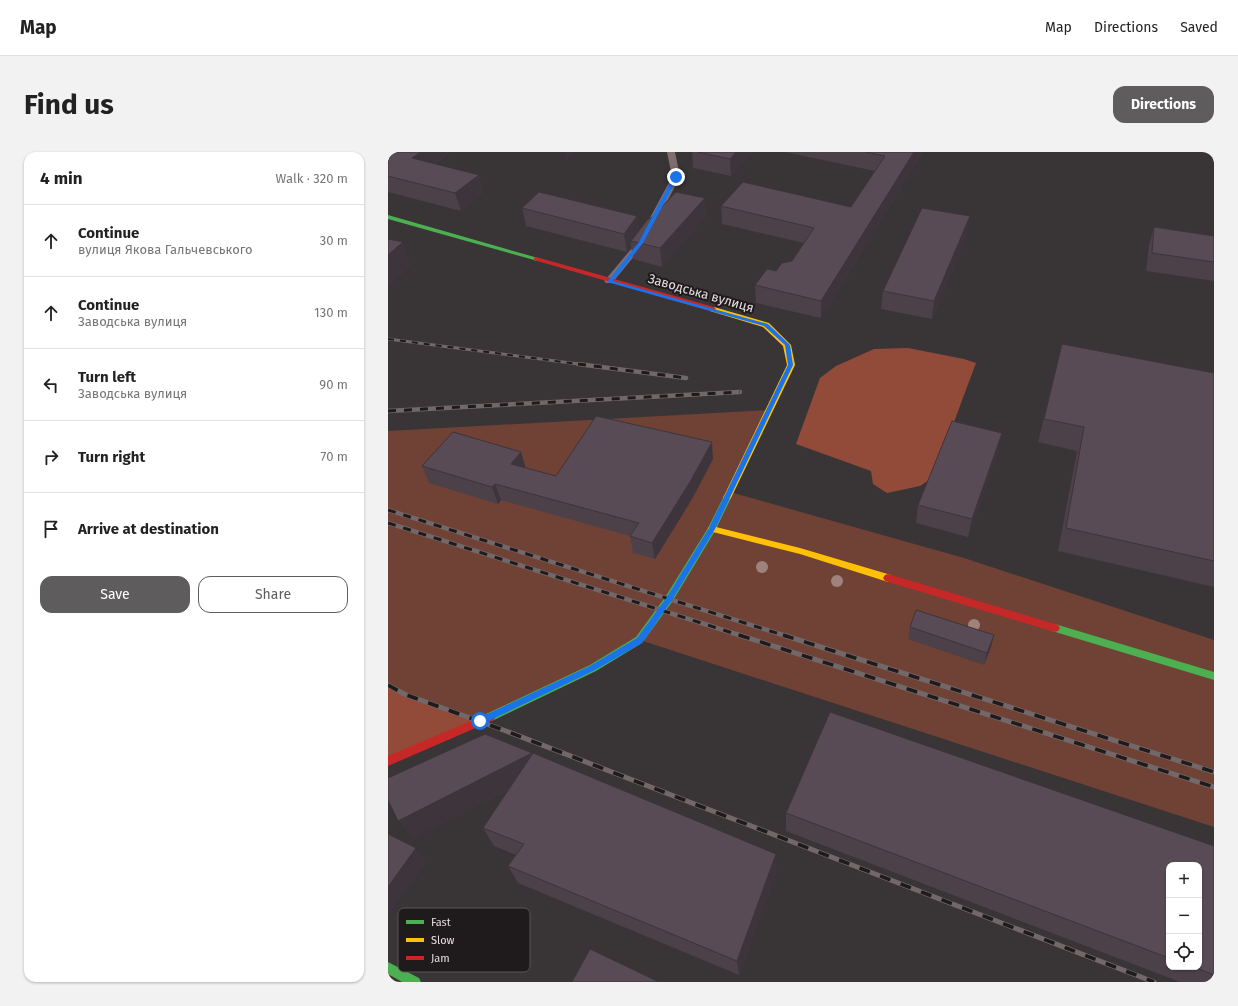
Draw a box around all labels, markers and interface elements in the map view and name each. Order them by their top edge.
text: Map [20,16,57,39]
text: Map [1045,19,1072,36]
text: Directions [1094,19,1158,36]
text: Saved [1180,19,1218,36]
button: Directions [1113,86,1214,123]
text: Find us [24,88,114,121]
text: 4 min [40,168,83,189]
route end [667,168,685,186]
text: Walk · 320 m [276,171,348,186]
text: Continue [78,224,139,242]
icon: ahead [40,230,62,252]
text: 30 m [320,233,348,248]
text: вулиця Якова Гальчевського [78,242,253,257]
street label: Заводська вулиця [646,271,756,315]
text: Continue [78,296,139,314]
icon: ahead [40,302,62,324]
text: 130 m [314,305,348,320]
text: Заводська вулиця [78,314,187,329]
text: Turn left [78,368,136,386]
icon: left [40,374,62,396]
text: 90 m [319,377,348,392]
text: Заводська вулиця [78,386,187,401]
icon: right [40,446,62,468]
text: Turn right [78,448,145,466]
text: 70 m [321,449,348,464]
icon: arrive [40,518,62,540]
text: Arrive at destination [78,520,219,538]
button: Save [40,576,190,613]
button: Share [198,576,348,613]
route start [471,712,489,730]
map controls [1166,862,1202,970]
button: + [1166,862,1202,898]
button: − [1166,898,1202,934]
legend [398,908,530,972]
text: Fast [431,916,451,929]
text: Slow [431,934,455,947]
button: locate [1166,934,1202,970]
text: Jam [431,952,450,965]

